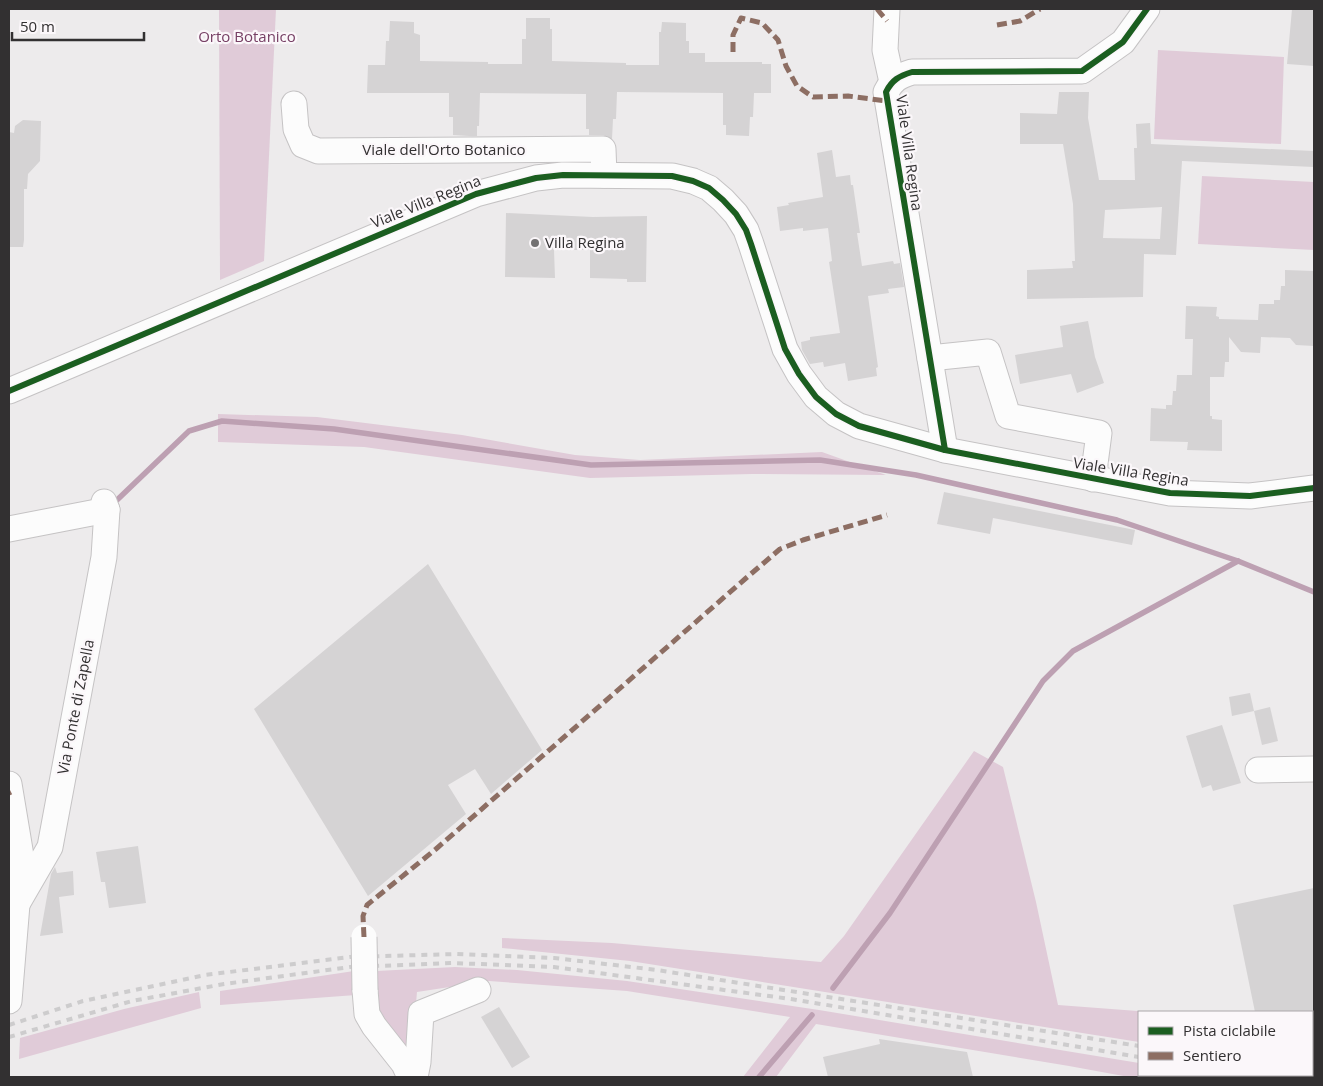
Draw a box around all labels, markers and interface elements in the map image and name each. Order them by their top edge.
scale bar [12,10,145,42]
text: 50 m [20,16,55,36]
park label: Orto Botanico [198,26,296,46]
street label: Viale Villa Regina [892,94,928,212]
street label: Viale dell'Orto Botanico [362,139,526,159]
street label: Viale Villa Regina [368,170,484,232]
place label: Villa Regina [545,232,625,252]
marker: Villa Regina [529,237,541,249]
street label: Viale Villa Regina [1072,452,1190,490]
street label: Via Ponte di Zapella [52,638,98,776]
legend [1138,1011,1313,1076]
text: Pista ciclabile [1183,1020,1276,1040]
text: Sentiero [1183,1045,1242,1065]

